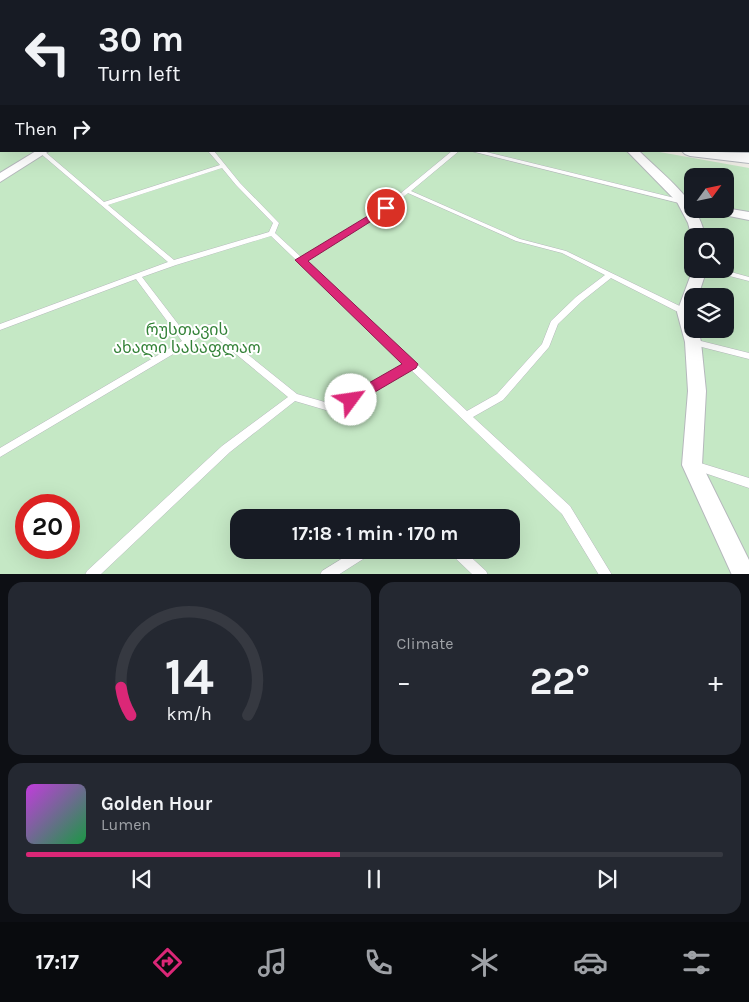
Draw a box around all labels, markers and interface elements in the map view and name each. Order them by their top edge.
text: 30 m [98,19,184,60]
icon: left [15,20,80,85]
text: Turn left [98,61,181,87]
icon: right [67,115,95,143]
text: Then [15,118,57,140]
north arrow [684,168,734,218]
map controls [684,168,734,338]
pin [365,187,407,229]
icon: arrive [372,194,400,222]
button: search [684,228,734,278]
button: layers [684,288,734,338]
park label: რუსთავის ახალი სასაფლაო [113,320,261,358]
position arrow [324,373,376,425]
speed limit sign: 20 [15,494,80,559]
text: 17:18 · 1 min · 170 m [292,523,458,545]
text: Climate [397,634,454,653]
text: 14 [165,646,214,707]
text: 22° [529,659,590,704]
text: − [397,665,411,698]
text: + [708,665,723,698]
text: km/h [167,704,212,725]
text: Golden Hour [101,793,212,815]
text: Lumen [101,815,151,834]
icon: previous [128,865,156,893]
icon: pause [360,865,388,893]
icon: next [593,865,621,893]
icon: directions [150,945,185,980]
icon: music [255,945,290,980]
icon: phone [361,945,396,980]
icon: climate [467,945,502,980]
icon: car [573,945,608,980]
icon: filters [679,945,714,980]
text: 17:17 [35,949,79,975]

